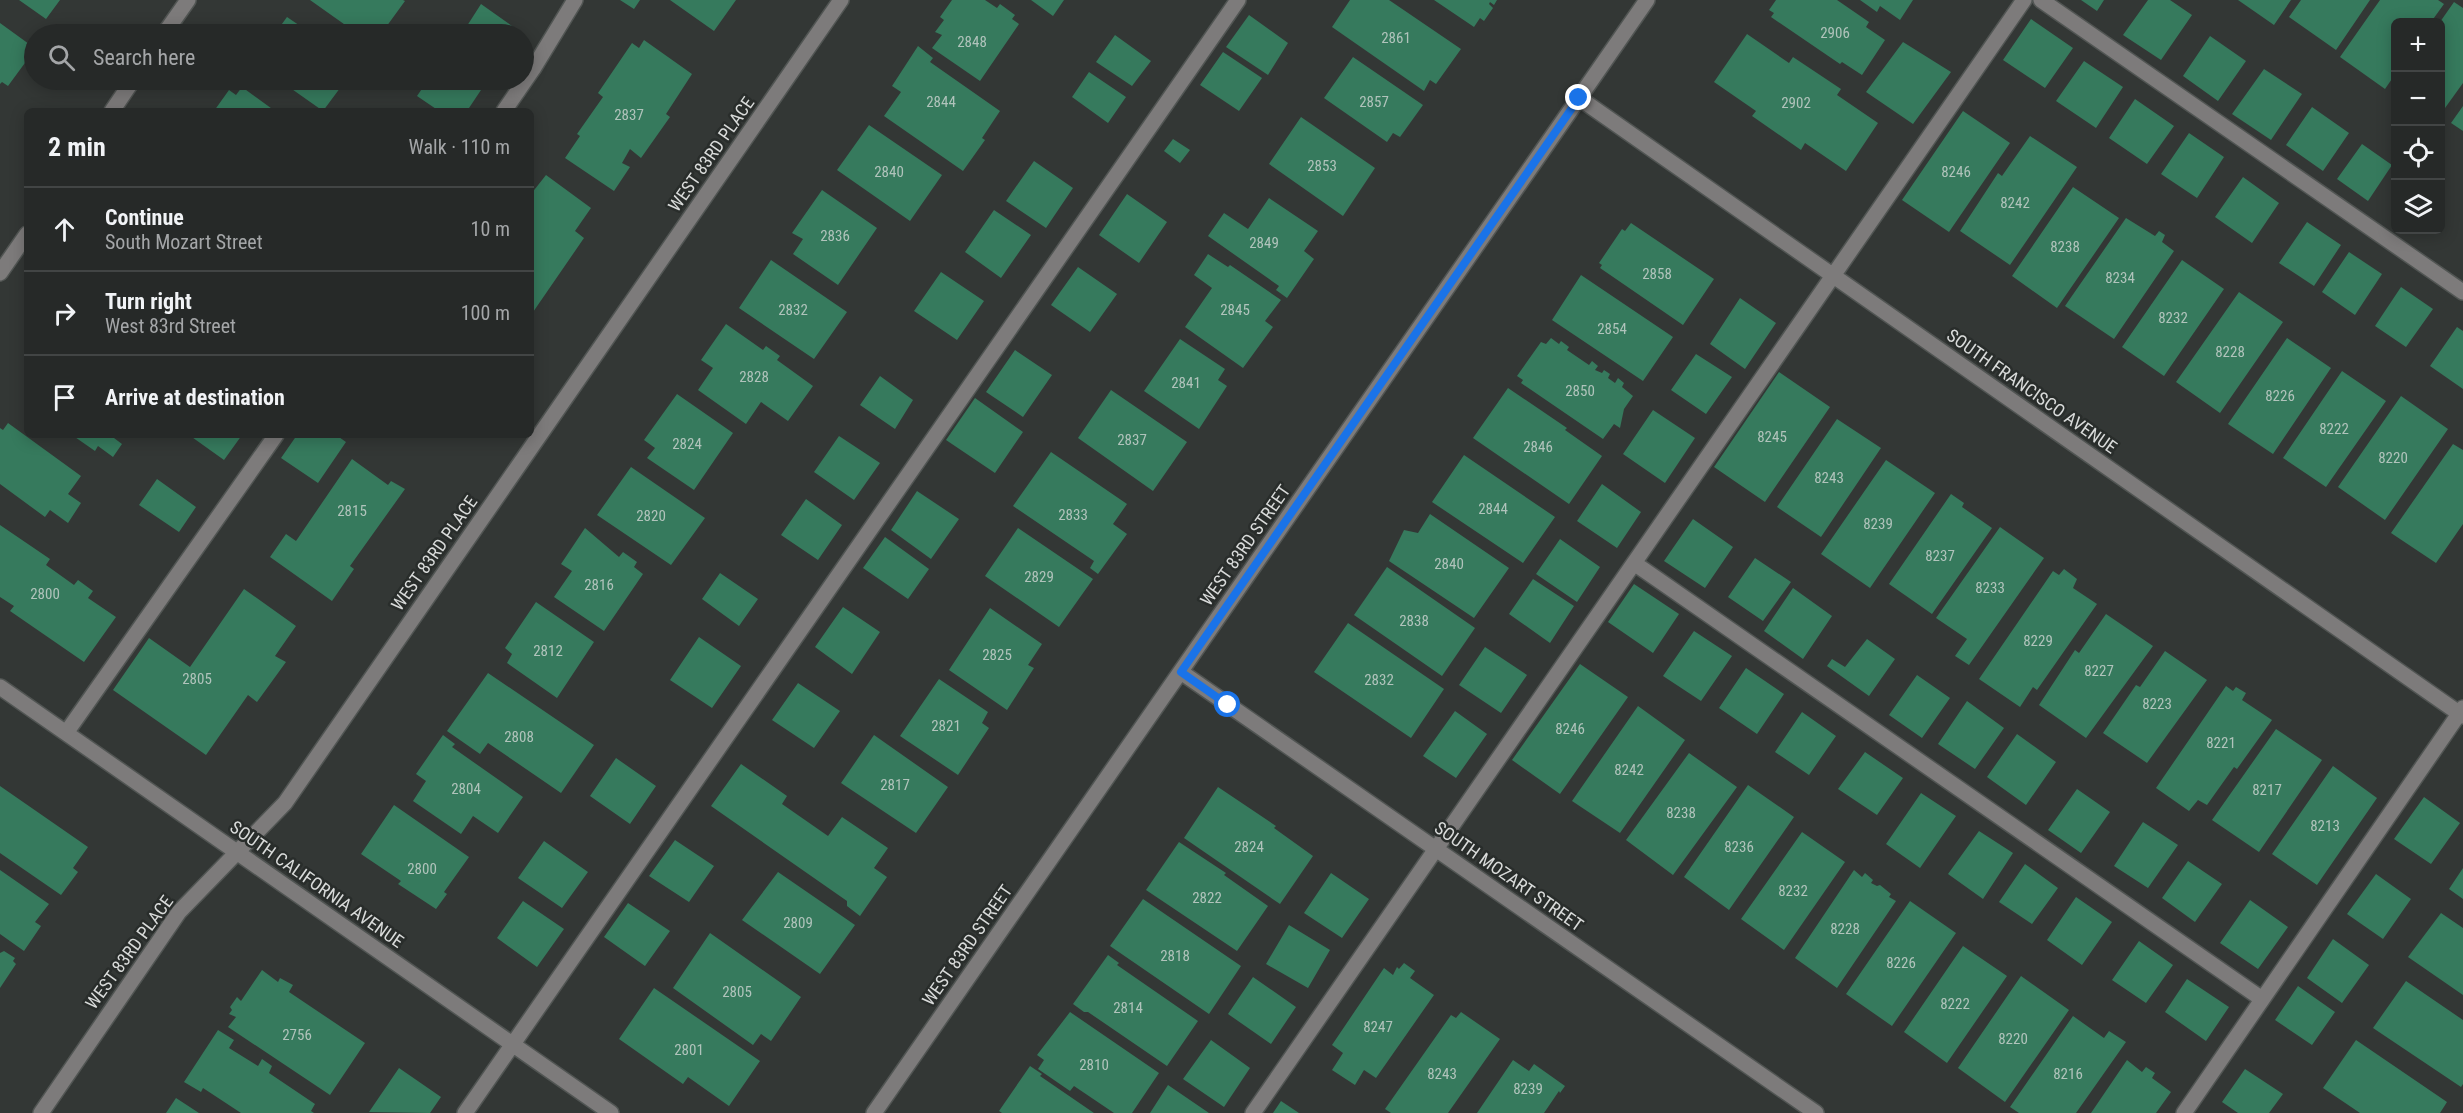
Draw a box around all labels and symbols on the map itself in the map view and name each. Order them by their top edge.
house number: 2906 [1820,24,1850,42]
house number: 2861 [1381,29,1411,47]
house number: 2848 [957,33,987,51]
route end [1565,84,1591,110]
street label: WEST 83RD PLACE [664,93,758,215]
house number: 2844 [926,93,956,111]
house number: 2857 [1359,93,1389,111]
house number: 2902 [1781,94,1811,112]
house number: 2837 [614,106,644,124]
house number: 2853 [1307,157,1337,175]
house number: 2840 [874,163,904,181]
house number: 8246 [1941,163,1971,181]
house number: 8242 [2000,194,2030,212]
house number: 2836 [820,227,850,245]
house number: 2849 [1249,234,1279,252]
house number: 8238 [2050,238,2080,256]
house number: 2858 [1642,265,1672,283]
house number: 8234 [2105,269,2135,287]
house number: 2832 [778,301,808,319]
house number: 2845 [1220,301,1250,319]
house number: 8232 [2158,309,2188,327]
house number: 2854 [1597,320,1627,338]
street label: SOUTH FRANCISCO AVENUE [1943,324,2121,458]
house number: 8228 [2215,343,2245,361]
house number: 2828 [739,368,769,386]
house number: 2841 [1171,374,1201,392]
house number: 2850 [1565,382,1595,400]
house number: 8226 [2265,387,2295,405]
house number: 8222 [2319,420,2349,438]
house number: 8245 [1757,428,1787,446]
house number: 2837 [1117,431,1147,449]
house number: 2824 [672,435,702,453]
house number: 2846 [1523,438,1553,456]
house number: 8220 [2378,449,2408,467]
house number: 8243 [1814,469,1844,487]
street label: WEST 83RD STREET [1196,481,1294,609]
street label: WEST 83RD PLACE [387,492,481,614]
house number: 2844 [1478,500,1508,518]
house number: 2815 [337,502,367,520]
house number: 2833 [1058,506,1088,524]
house number: 2820 [636,507,666,525]
house number: 8239 [1863,515,1893,533]
house number: 8237 [1925,547,1955,565]
house number: 2840 [1434,555,1464,573]
house number: 2829 [1024,568,1054,586]
house number: 2816 [584,576,614,594]
house number: 8233 [1975,579,2005,597]
house number: 2800 [30,585,60,603]
house number: 2838 [1399,612,1429,630]
house number: 8229 [2023,632,2053,650]
house number: 2812 [533,642,563,660]
house number: 2825 [982,646,1012,664]
house number: 8227 [2084,662,2114,680]
house number: 2805 [182,670,212,688]
house number: 2832 [1364,671,1394,689]
route start [1214,691,1240,717]
house number: 8223 [2142,695,2172,713]
house number: 2821 [931,717,961,735]
house number: 8246 [1555,720,1585,738]
house number: 2808 [504,728,534,746]
house number: 8221 [2206,734,2236,752]
house number: 8242 [1614,761,1644,779]
house number: 2817 [880,776,910,794]
house number: 2804 [451,780,481,798]
house number: 8217 [2252,781,2282,799]
house number: 8238 [1666,804,1696,822]
street label: SOUTH CALIFORNIA AVENUE [226,816,408,952]
street label: SOUTH MOZART STREET [1431,817,1587,935]
house number: 8213 [2310,817,2340,835]
house number: 2824 [1234,838,1264,856]
house number: 8236 [1724,838,1754,856]
house number: 2800 [407,860,437,878]
street label: WEST 83RD STREET [918,881,1016,1009]
house number: 8232 [1778,882,1808,900]
house number: 2822 [1192,889,1222,907]
street label: WEST 83RD PLACE [81,891,177,1013]
house number: 2809 [783,914,813,932]
house number: 8228 [1830,920,1860,938]
house number: 2818 [1160,947,1190,965]
house number: 8226 [1886,954,1916,972]
house number: 2805 [722,983,752,1001]
house number: 8222 [1940,995,1970,1013]
house number: 2814 [1113,999,1143,1017]
house number: 8247 [1363,1018,1393,1036]
house number: 2756 [282,1026,312,1044]
house number: 8220 [1998,1030,2028,1048]
house number: 2801 [674,1041,704,1059]
house number: 2810 [1079,1056,1109,1074]
house number: 8243 [1427,1065,1457,1083]
house number: 8216 [2053,1065,2083,1083]
house number: 8239 [1513,1080,1543,1098]

